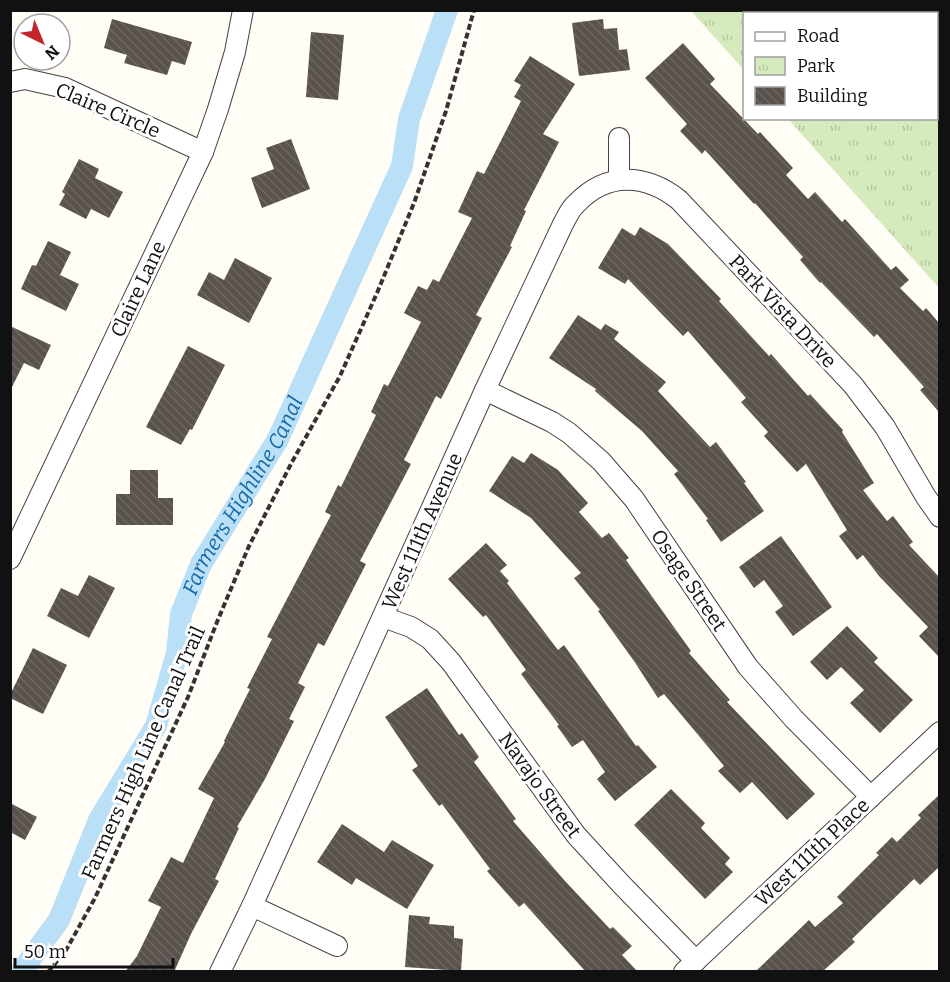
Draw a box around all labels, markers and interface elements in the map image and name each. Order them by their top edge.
north arrow [12,12,72,72]
legend [743,12,938,120]
text: Road [797,25,840,47]
text: N [41,41,63,64]
text: Park [797,55,836,77]
street label: Claire Circle [52,77,164,143]
text: Building [797,85,868,107]
street label: Claire Lane [105,237,171,341]
street label: Park Vista Drive [724,249,842,373]
water label: Farmers Highline Canal [177,392,309,599]
street label: West 111th Avenue [377,449,467,613]
street label: Osage Street [646,525,732,635]
street label: Farmers High Line Canal Trail [76,622,210,883]
street label: Navajo Street [493,728,586,843]
street label: West 111th Place [750,793,874,911]
scale bar [15,931,172,969]
text: 50 m [24,941,66,963]

